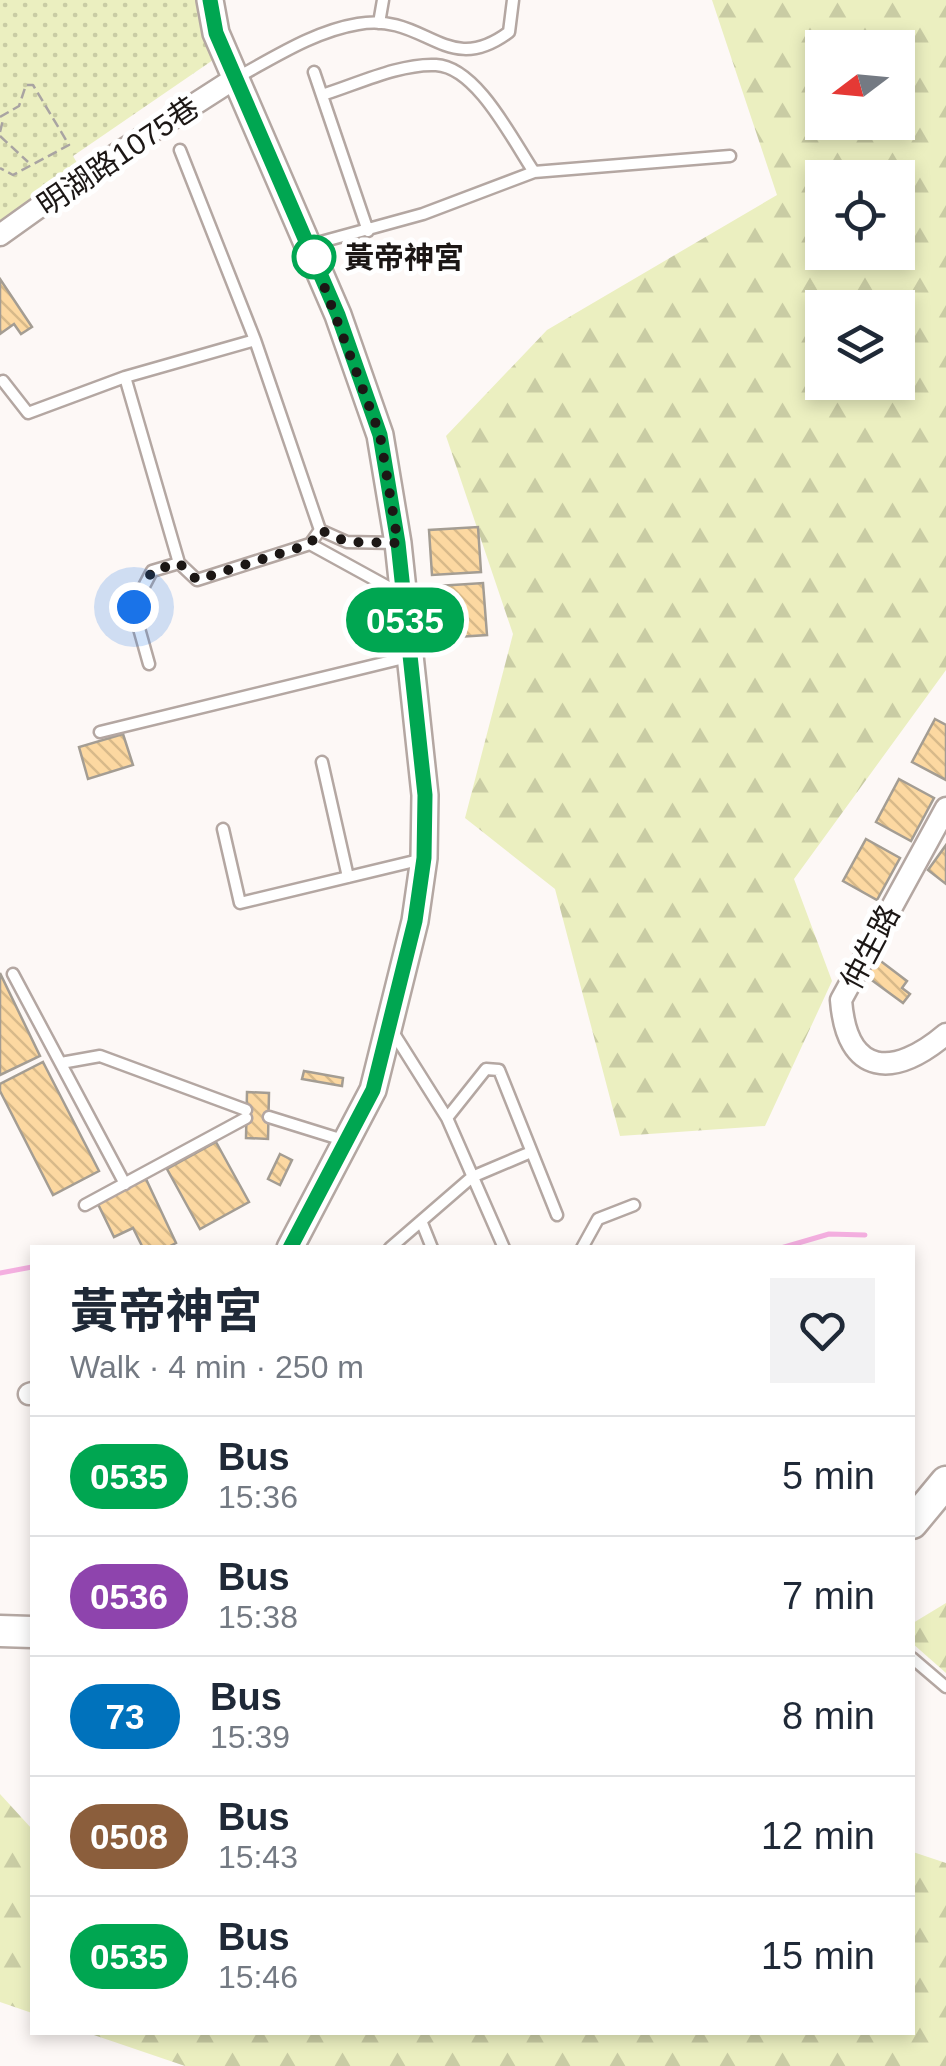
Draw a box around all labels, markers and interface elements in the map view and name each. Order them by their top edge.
north arrow [805,30,915,140]
map controls [805,30,915,400]
street label: 明湖路1075巷 [31,90,205,222]
button: locate [805,160,915,270]
marker: 黃帝神宮 [293,236,335,278]
place label: 黃帝神宮 [344,241,464,274]
button: layers [805,290,915,400]
your location [109,582,159,632]
line badge: 0535 [335,588,475,652]
text: 0535 [366,601,444,640]
street label: 仲生路 [834,900,906,994]
button: heart [770,1278,875,1383]
text: 黃帝神宮 [70,1285,262,1338]
text: Walk · 4 min · 250 m [70,1349,364,1385]
text: Bus [218,1436,290,1478]
text: 5 min [782,1455,875,1497]
text: 0535 [90,1457,168,1496]
text: 15:36 [218,1479,298,1515]
text: Bus [218,1556,290,1598]
text: 7 min [782,1575,875,1617]
text: 0536 [90,1577,168,1616]
text: 15:38 [218,1599,298,1635]
text: Bus [210,1676,282,1718]
text: 8 min [782,1695,875,1737]
text: 73 [106,1697,144,1736]
text: 15:39 [210,1719,290,1755]
text: Bus [218,1796,290,1838]
text: 12 min [761,1815,875,1857]
text: 0508 [90,1817,168,1856]
text: 15:43 [218,1839,298,1875]
text: Bus [218,1916,290,1958]
text: 15 min [761,1935,875,1977]
text: 0535 [90,1937,168,1976]
text: 15:46 [218,1959,298,1995]

